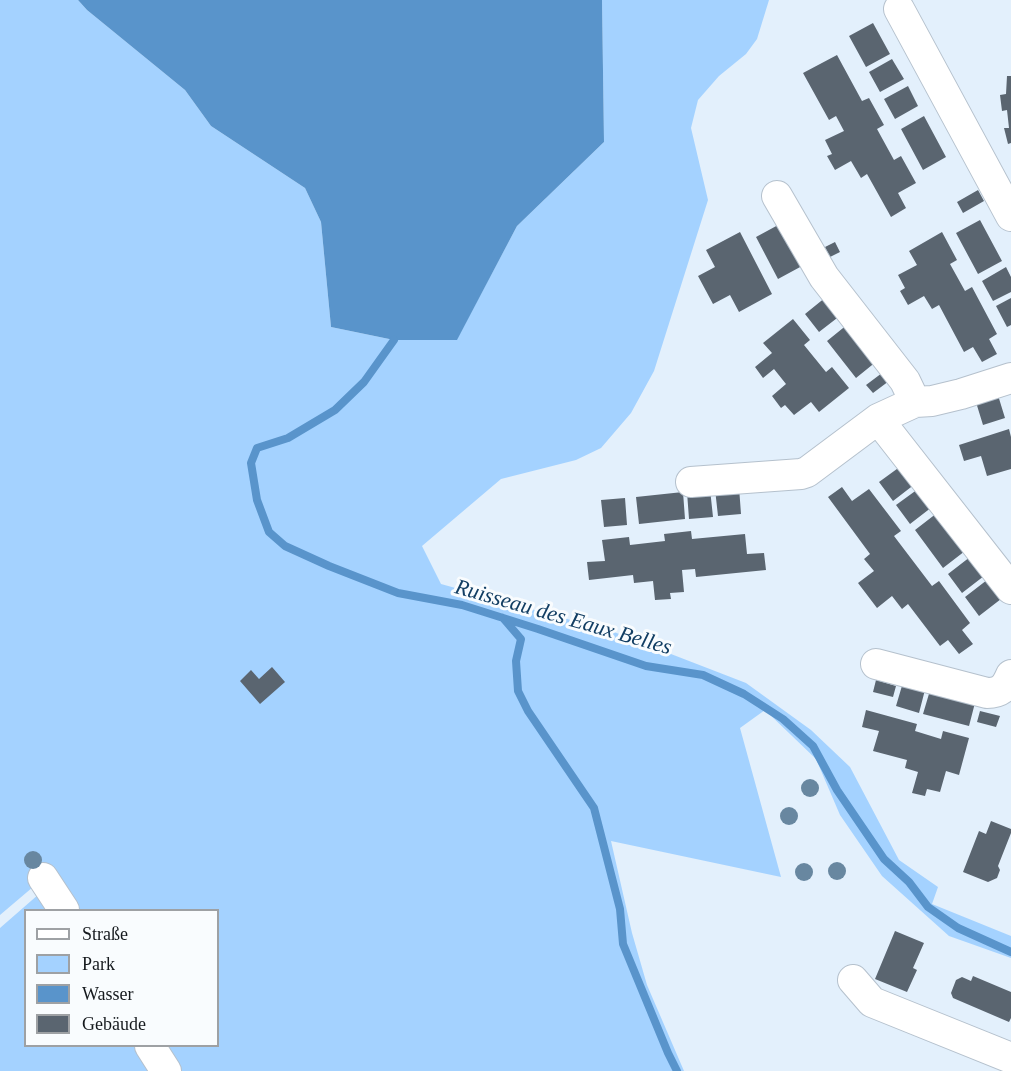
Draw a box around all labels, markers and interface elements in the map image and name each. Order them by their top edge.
water label: Ruisseau des Eaux Belles [452,574,674,662]
legend [24,909,219,1047]
text: Straße [82,924,128,944]
text: Park [82,954,115,974]
text: Wasser [82,984,134,1004]
text: Gebäude [82,1014,146,1034]

